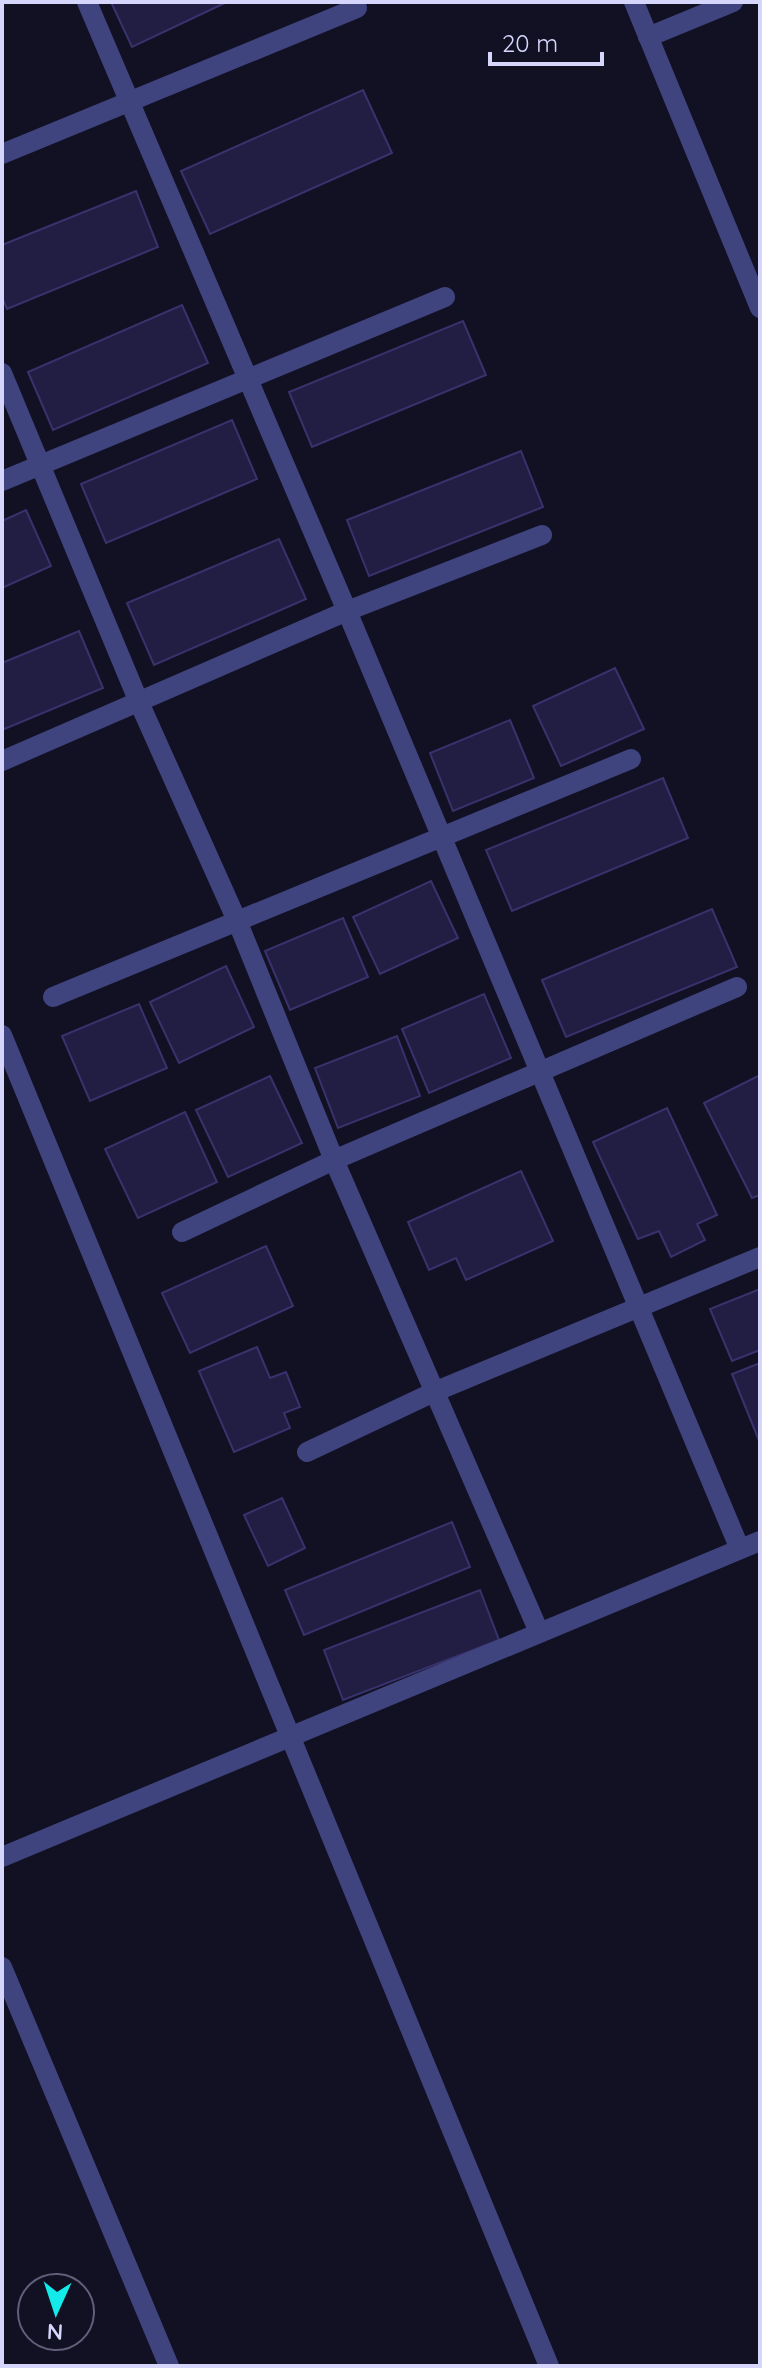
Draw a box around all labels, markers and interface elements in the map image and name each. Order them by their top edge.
scale bar [490,16,602,66]
text: 20 m [502,28,558,58]
north arrow [16,2272,96,2352]
text: N [46,2318,64,2346]

